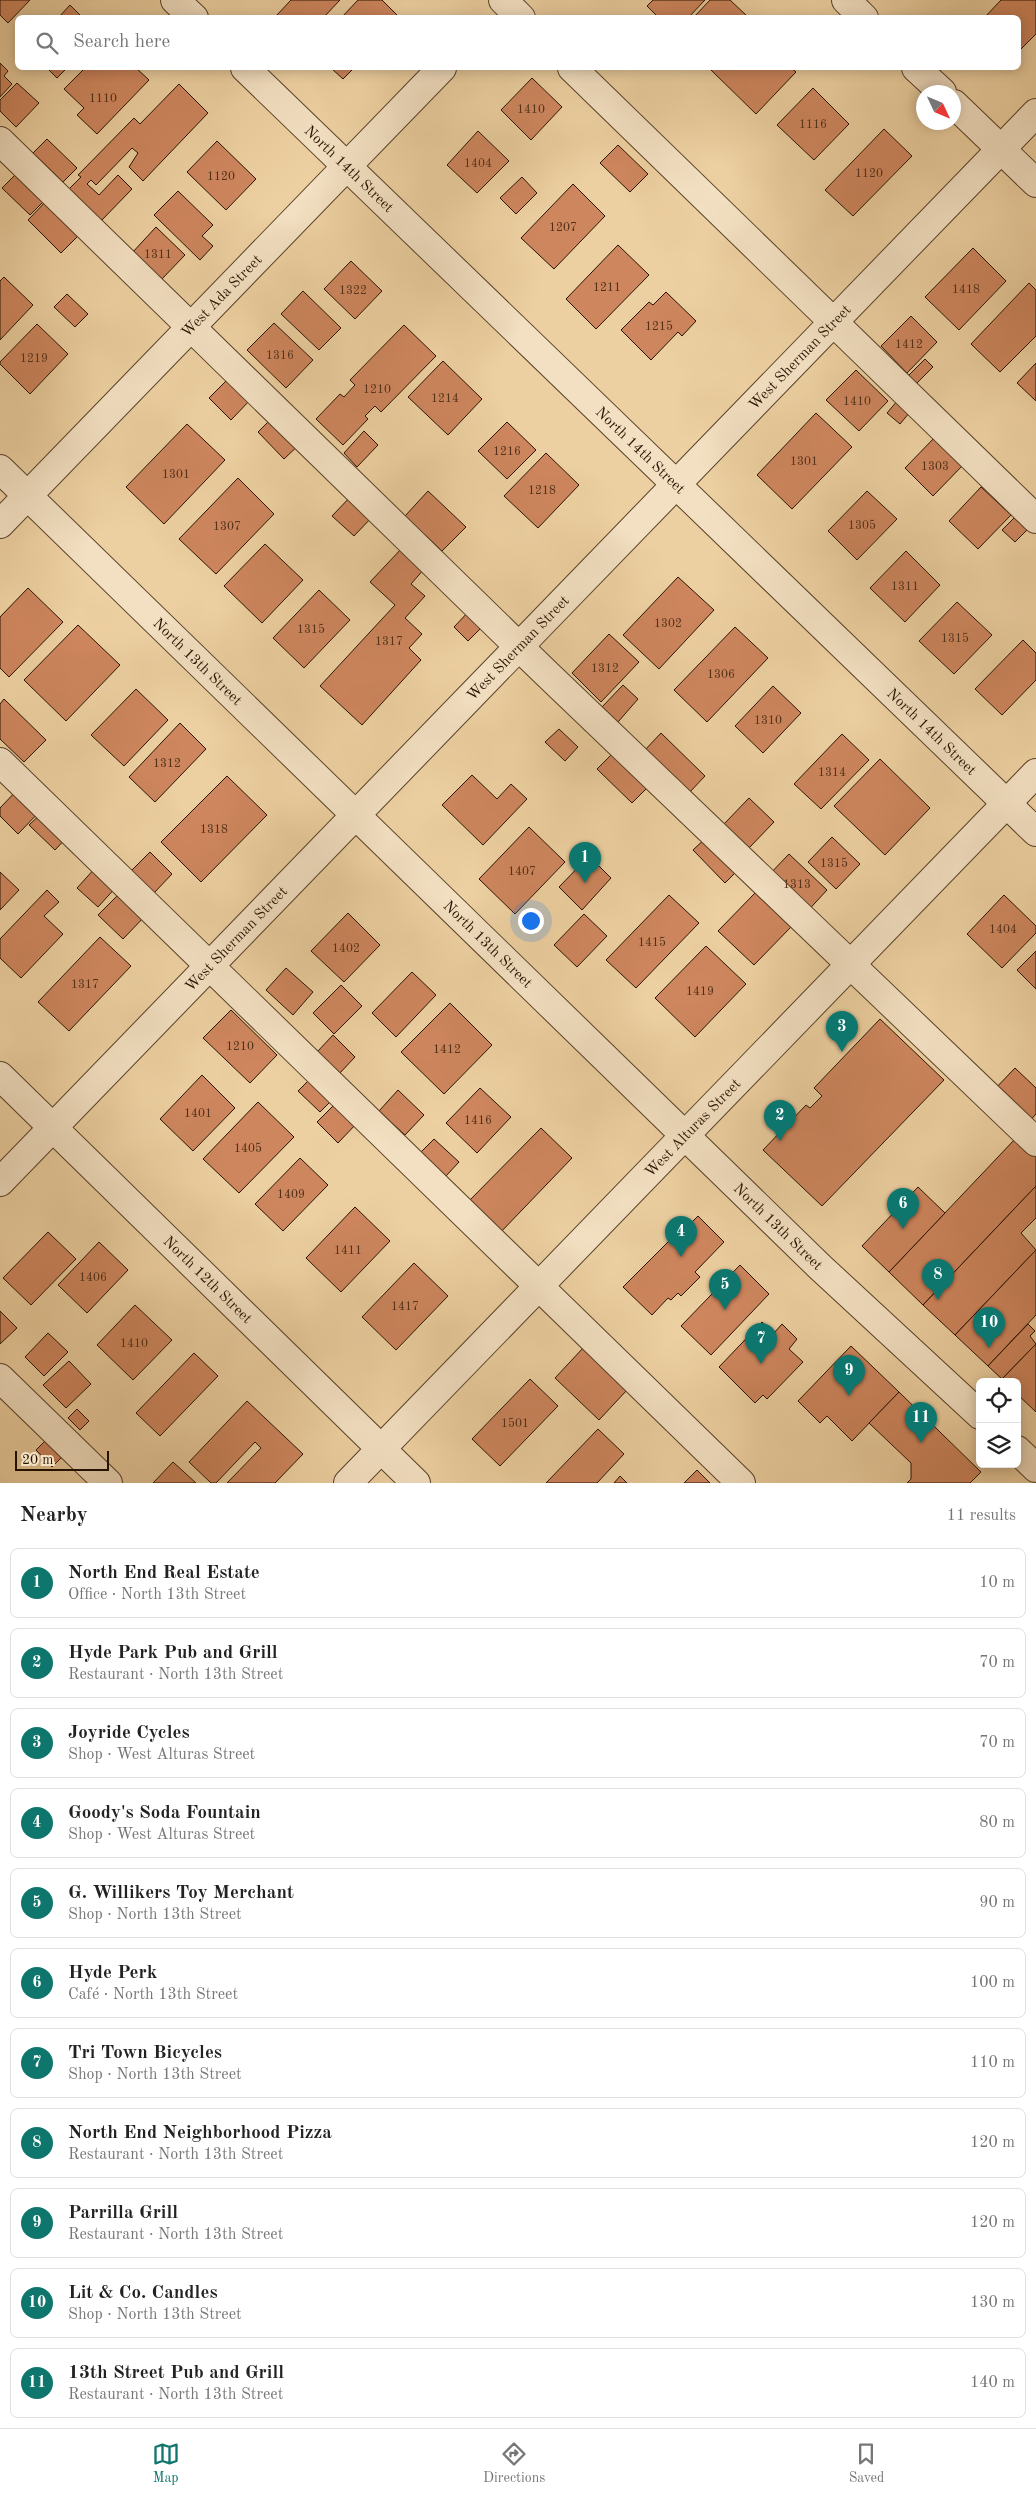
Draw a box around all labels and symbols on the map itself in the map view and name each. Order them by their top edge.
north arrow [916,85,961,130]
house number: 1110 [89,93,117,105]
house number: 1410 [517,104,545,116]
house number: 1116 [799,119,827,131]
street label: North 14th Street [301,124,396,216]
house number: 1404 [464,158,492,170]
house number: 1120 [855,168,883,180]
house number: 1120 [207,171,235,183]
house number: 1207 [549,222,577,234]
house number: 1311 [144,249,172,261]
street label: West Ada Street [179,253,265,341]
house number: 1211 [593,282,621,294]
house number: 1418 [952,284,980,296]
house number: 1322 [339,285,367,297]
street label: West Sherman Street [747,303,855,413]
house number: 1215 [645,320,673,333]
house number: 1412 [895,339,923,351]
house number: 1316 [266,350,294,362]
house number: 1219 [20,353,48,365]
house number: 1210 [363,384,391,396]
house number: 1214 [431,393,459,405]
house number: 1410 [843,396,871,408]
street label: North 14th Street [592,405,687,497]
house number: 1216 [493,446,521,458]
house number: 1301 [790,456,818,468]
house number: 1303 [921,461,949,473]
house number: 1301 [162,469,190,481]
house number: 1218 [528,485,556,497]
house number: 1305 [848,519,876,532]
house number: 1307 [213,521,241,533]
house number: 1311 [891,581,919,593]
street label: West Sherman Street [465,593,573,704]
street label: North 13th Street [149,616,244,709]
house number: 1302 [654,618,682,630]
house number: 1315 [297,623,325,636]
house number: 1315 [941,632,969,645]
house number: 1317 [375,636,403,648]
house number: 1312 [591,663,619,675]
house number: 1306 [707,669,735,681]
street label: North 14th Street [883,686,978,779]
house number: 1310 [754,715,782,727]
house number: 1312 [153,758,181,770]
house number: 1314 [818,767,846,779]
house number: 1318 [200,824,228,836]
pin: 1 [569,842,601,883]
house number: 1315 [820,857,848,870]
house number: 1407 [508,866,536,878]
house number: 1313 [783,879,811,891]
street label: West Sherman Street [183,884,291,995]
street label: North 13th Street [440,899,534,991]
your location [518,908,544,934]
house number: 1404 [989,924,1017,936]
house number: 1415 [638,936,666,949]
house number: 1402 [332,943,360,955]
house number: 1317 [71,979,99,991]
house number: 1419 [686,986,714,998]
pin: 3 [826,1011,858,1052]
house number: 1210 [226,1041,254,1053]
house number: 1412 [433,1044,461,1056]
street label: West Alturas Street [643,1077,744,1181]
pin: 2 [764,1100,796,1141]
house number: 1401 [184,1108,212,1120]
house number: 1416 [464,1115,492,1127]
house number: 1405 [234,1142,262,1155]
street label: North 13th Street [730,1181,825,1274]
pin: 6 [887,1188,919,1229]
house number: 1409 [277,1189,305,1201]
pin: 4 [665,1216,697,1257]
street label: North 12th Street [160,1234,254,1327]
house number: 1411 [334,1245,362,1257]
pin: 8 [922,1259,954,1300]
pin: 5 [709,1269,741,1310]
house number: 1406 [79,1272,107,1284]
house number: 1417 [391,1301,419,1313]
pin: 10 [973,1307,1005,1348]
pin: 7 [745,1323,777,1364]
house number: 1410 [120,1338,148,1350]
pin: 9 [833,1355,865,1396]
pin: 11 [905,1402,937,1443]
house number: 1501 [501,1417,529,1430]
scale bar [15,1448,109,1471]

